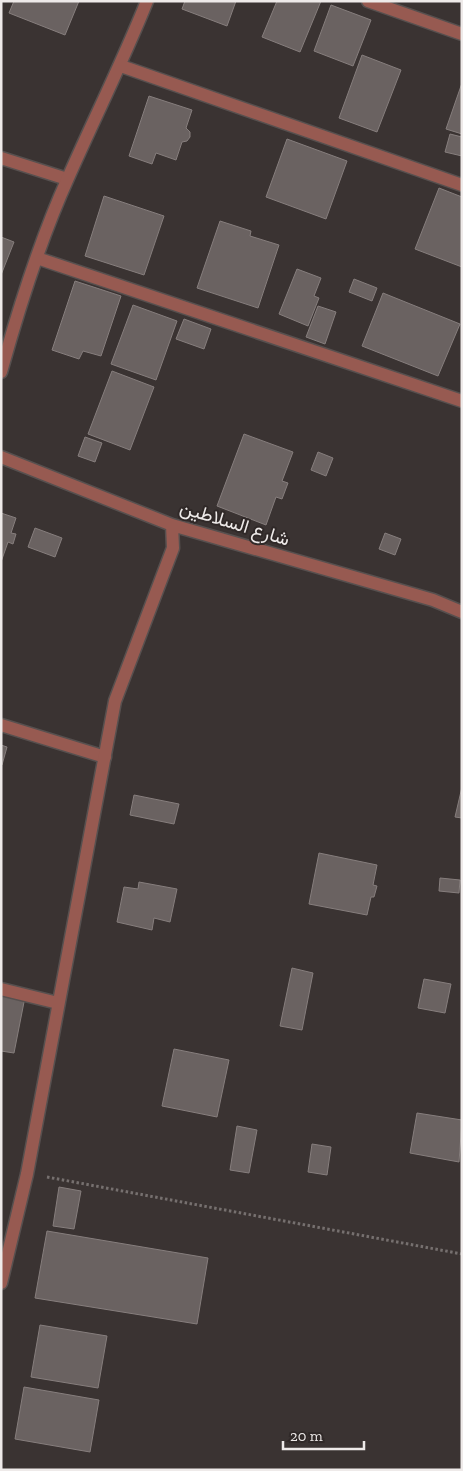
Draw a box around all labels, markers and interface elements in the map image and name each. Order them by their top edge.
street label: شارع السلاطين [177,495,293,552]
scale bar [283,1418,364,1450]
text: 20 m [290,1427,323,1445]

